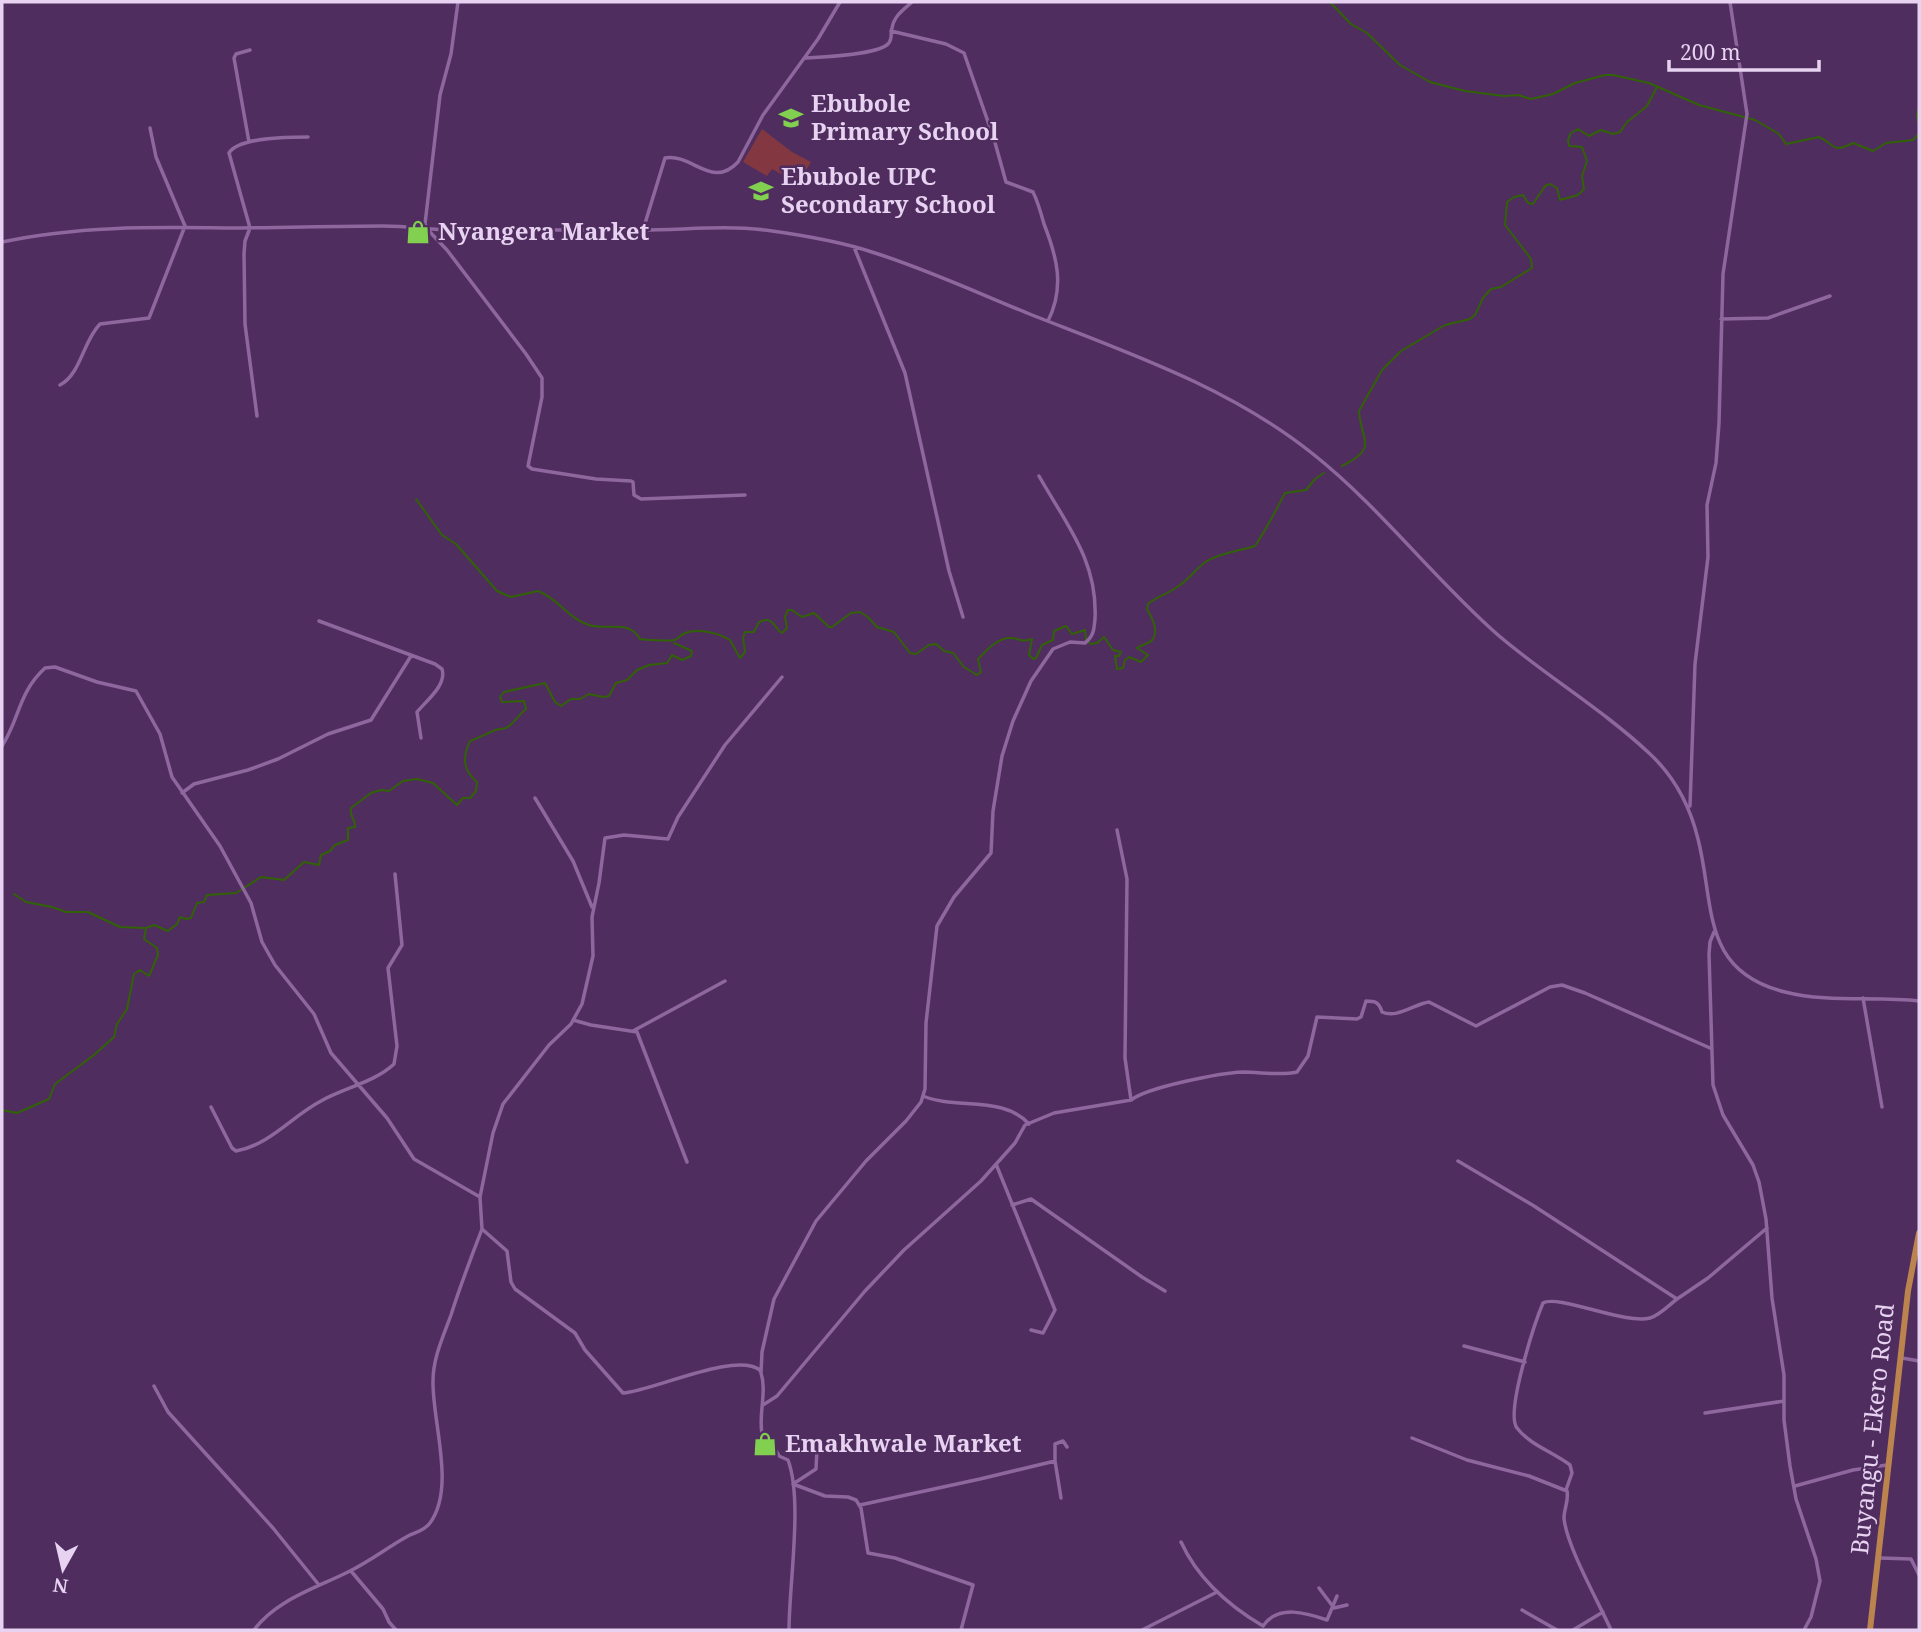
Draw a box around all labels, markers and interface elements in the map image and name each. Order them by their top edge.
scale bar [1669,28,1820,72]
text: 200 m [1680,38,1741,66]
place label: Ebubole Primary School [811,86,999,147]
school or university icon: Ebubole Primary School [777,104,805,132]
place label: Ebubole UPC Secondary School [781,159,996,220]
school or university icon: Ebubole UPC Secondary School [747,177,775,205]
place label: Nyangera Market [438,214,649,247]
shop icon: Nyangera Market [404,218,432,246]
street label: Buyangu - Ekero Road [1842,1301,1901,1556]
place label: Emakhwale Market [785,1426,1022,1459]
shop icon: Emakhwale Market [751,1430,779,1458]
north arrow [28,1534,98,1604]
text: N [51,1572,70,1600]

